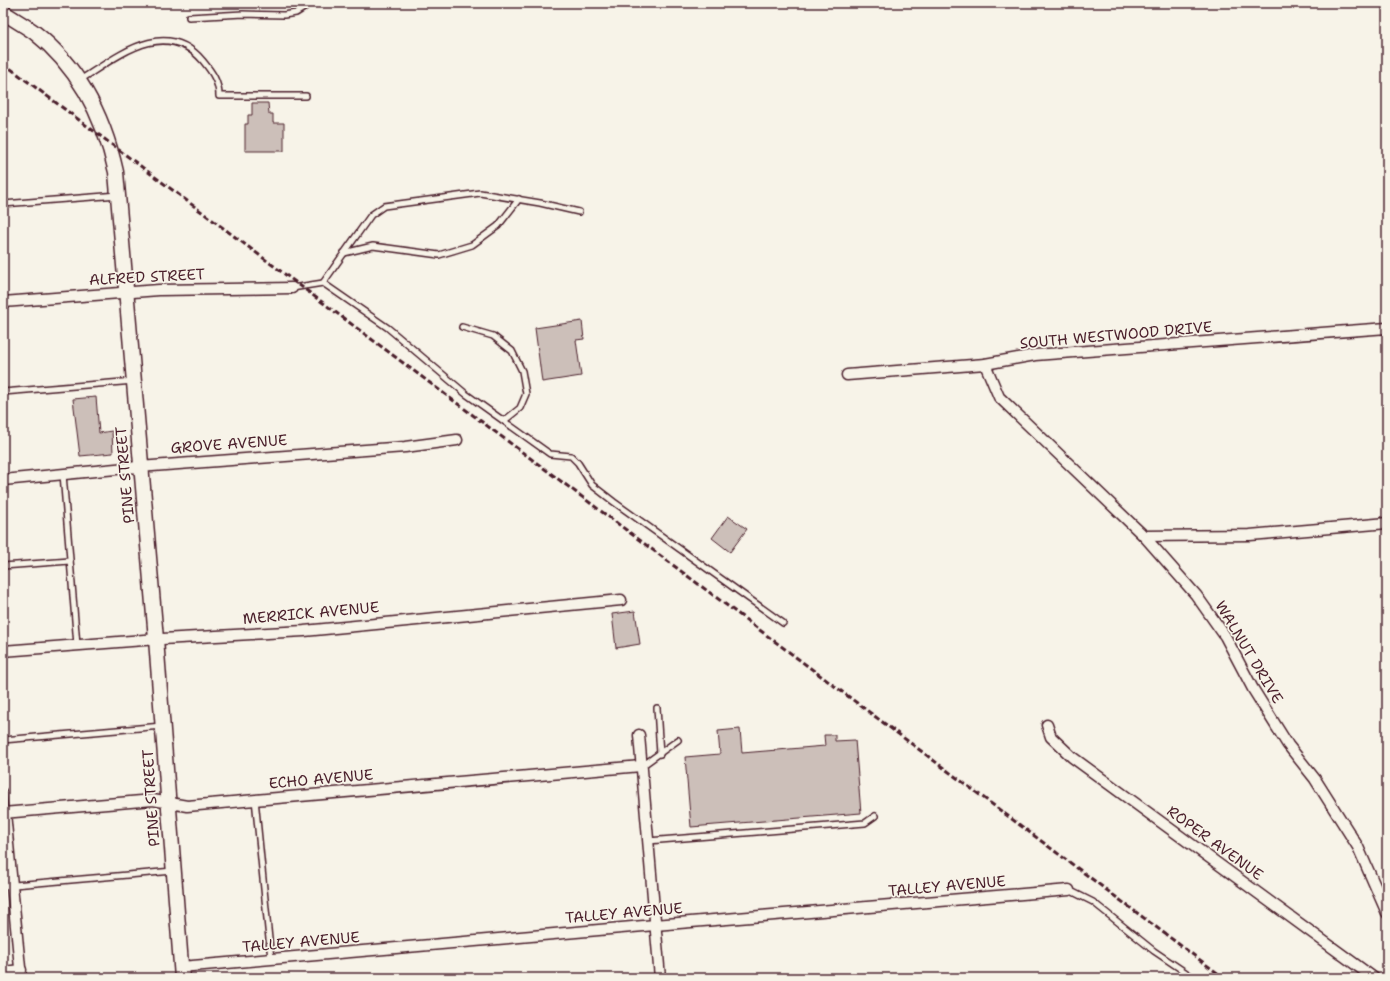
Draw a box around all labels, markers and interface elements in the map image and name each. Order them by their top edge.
street label: ALFRED STREET [88,264,206,290]
street label: SOUTH WESTWOOD DRIVE [1019,317,1213,353]
street label: PINE STREET [111,426,139,524]
street label: GROVE AVENUE [170,430,288,458]
street label: MERRICK AVENUE [242,597,380,629]
street label: WALNUT DRIVE [1210,597,1288,707]
street label: PINE STREET [138,749,164,847]
street label: ECHO AVENUE [268,764,374,794]
street label: ROPER AVENUE [1163,801,1267,885]
street label: TALLEY AVENUE [887,871,1007,901]
street label: TALLEY AVENUE [564,898,684,928]
street label: TALLEY AVENUE [241,927,361,957]

